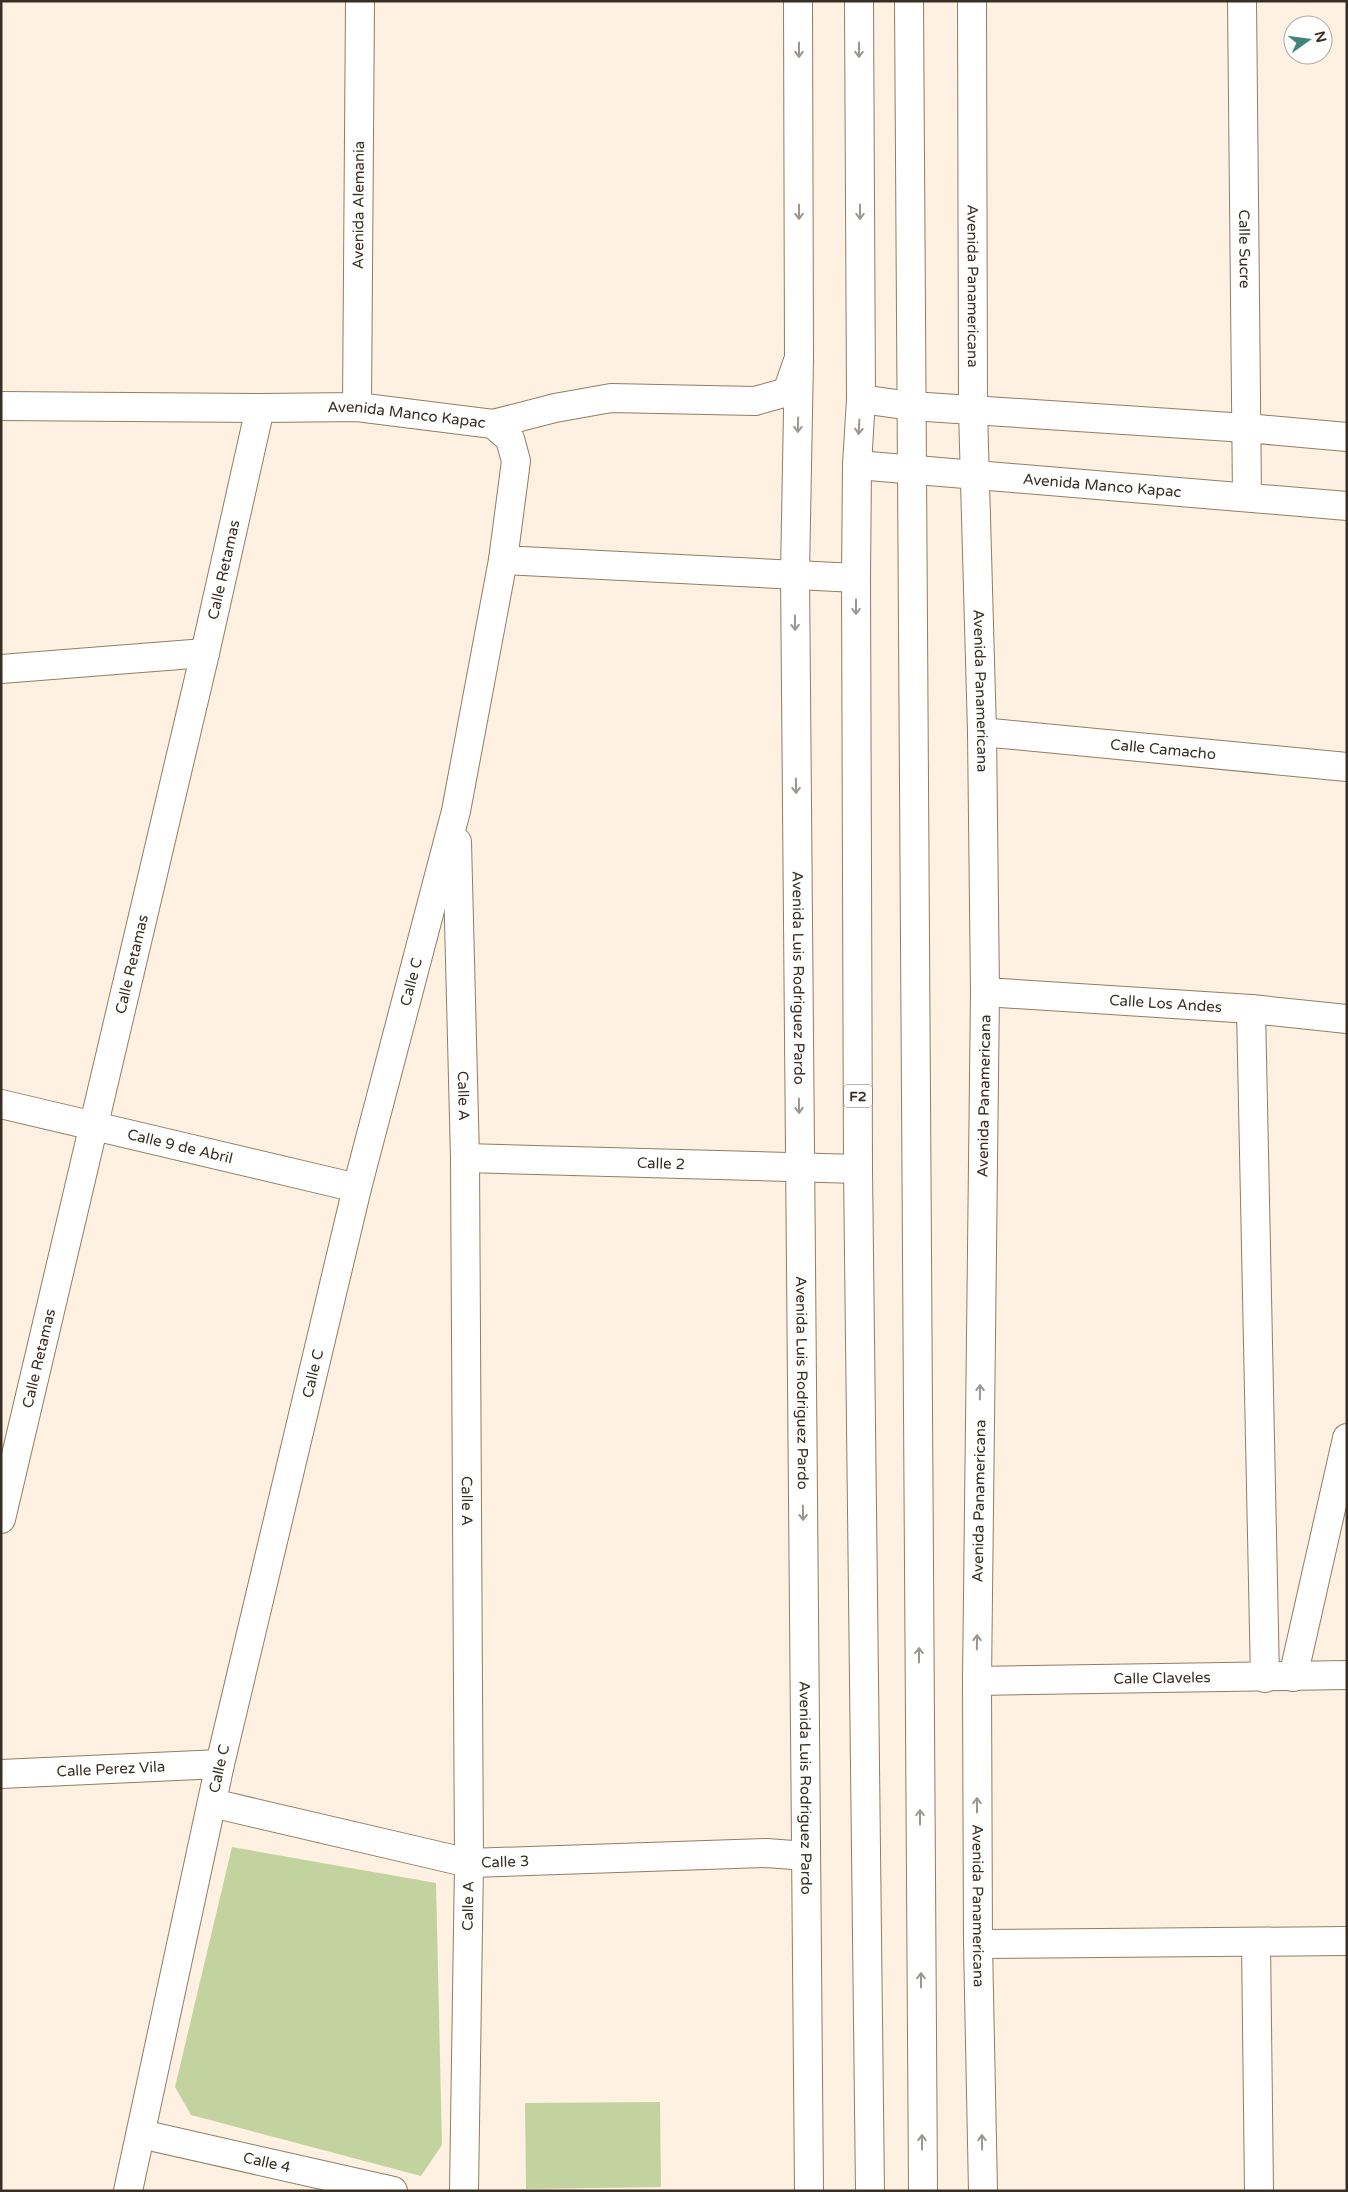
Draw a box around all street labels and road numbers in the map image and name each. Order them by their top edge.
street label: Avenida Alemania [349,141,368,269]
street label: Avenida Panamericana [963,204,982,368]
street label: Calle Sucre [1235,209,1254,289]
street label: Avenida Manco Kapac [327,398,487,432]
street label: Avenida Manco Kapac [1022,470,1182,501]
street label: Calle Retamas [204,518,244,621]
street label: Avenida Panamericana [970,609,991,773]
street label: Calle Camacho [1109,735,1217,763]
street label: Avenida Luis Rodriguez Pardo [789,871,808,1085]
street label: Calle Retamas [111,913,152,1016]
street label: Calle C [396,956,426,1008]
street label: Calle Los Andes [1109,991,1223,1016]
street label: Avenida Panamericana [974,1014,994,1178]
street label: Calle A [454,1071,473,1121]
road number: F2 [844,1084,872,1108]
street label: Calle 9 de Abril [126,1125,235,1167]
street label: Calle 2 [637,1154,685,1173]
street label: Avenida Luis Rodriguez Pardo [792,1276,812,1490]
street label: Calle Retamas [18,1307,59,1410]
street label: Calle C [298,1348,327,1400]
street label: Avenida Panamericana [969,1419,989,1583]
street label: Calle A [458,1476,476,1526]
street label: Calle Claveles [1113,1668,1211,1688]
street label: Avenida Luis Rodriguez Pardo [796,1681,815,1895]
street label: Calle C [205,1743,233,1795]
street label: Calle Perez Vila [56,1758,166,1780]
street label: Avenida Panamericana [969,1824,988,1988]
street label: Calle 3 [481,1852,529,1872]
street label: Calle A [459,1881,477,1931]
street label: Calle 4 [241,2148,292,2177]

